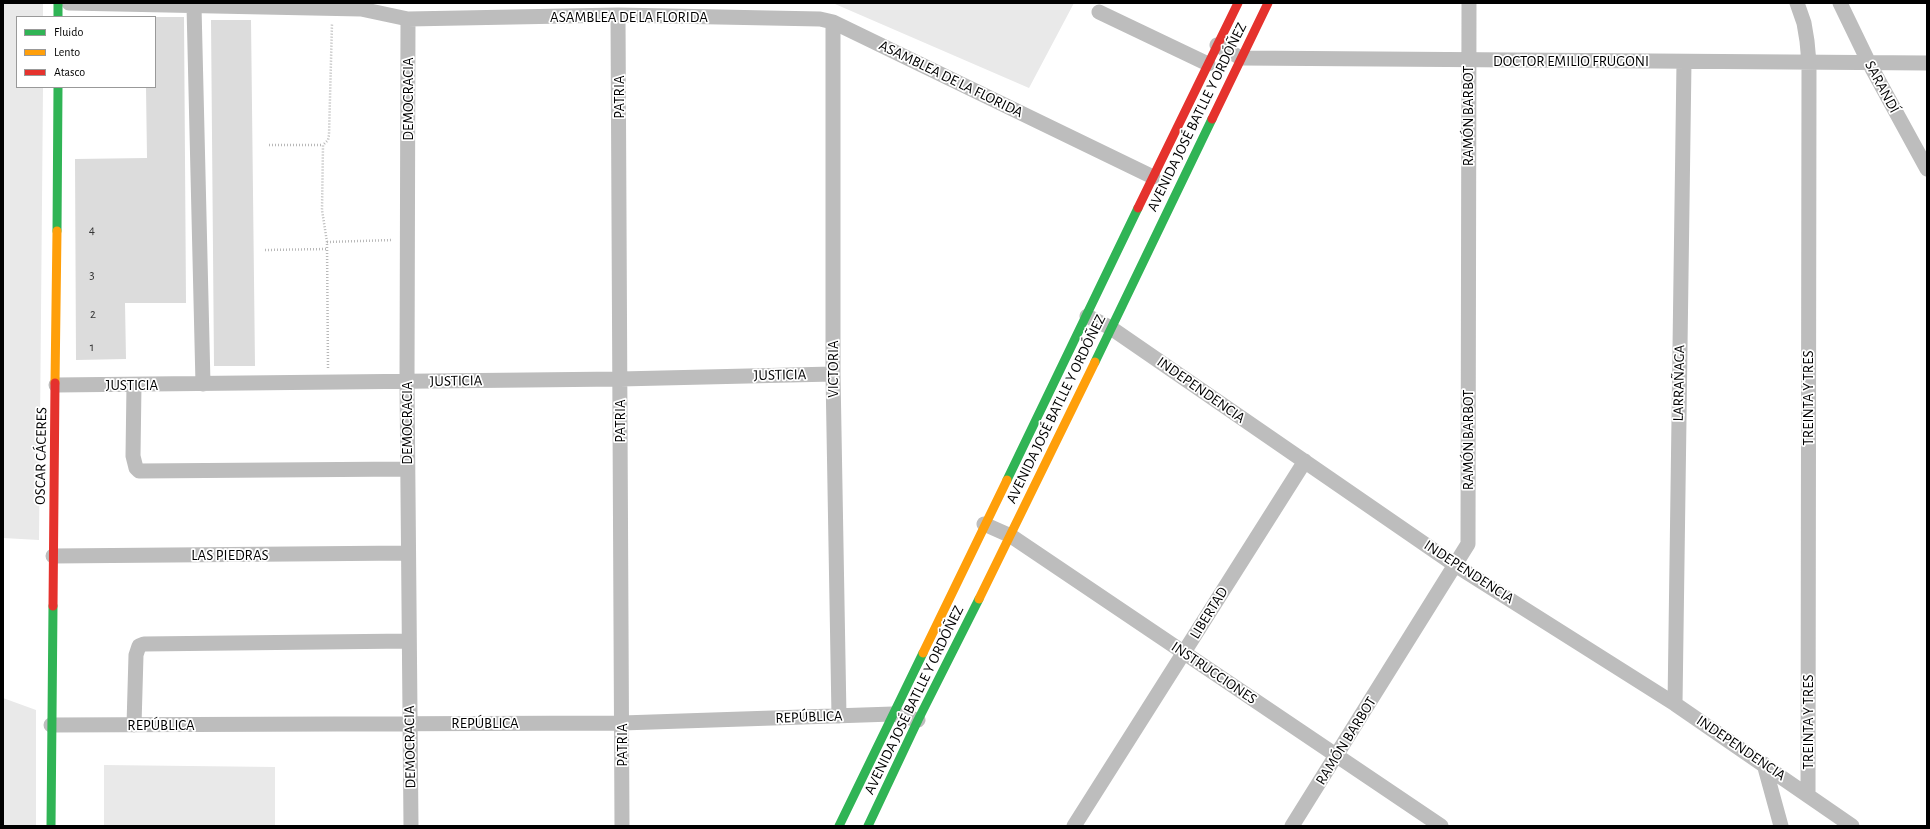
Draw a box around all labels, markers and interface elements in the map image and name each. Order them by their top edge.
street label: ASAMBLEA DE LA FLORIDA [550,8,708,26]
legend [16,16,156,88]
street label: AVENIDA JOSÉ BATLLE Y ORDÓÑEZ [1143,20,1251,214]
text: Fluido [54,26,83,38]
street label: ASAMBLEA DE LA FLORIDA [876,36,1026,122]
text: Lento [54,46,80,58]
street label: DOCTOR EMILIO FRUGONI [1493,52,1649,70]
street label: DEMOCRACIA [399,57,417,141]
street label: SARANDÍ [1861,58,1903,116]
text: Atasco [54,66,85,78]
street label: RAMÓN BARBOT [1459,66,1477,166]
street label: PATRIA [610,75,628,119]
house number: 4 [89,222,95,238]
house number: 3 [89,267,95,283]
house number: 2 [90,306,96,322]
street label: AVENIDA JOSÉ BATLLE Y ORDÓÑEZ [1002,312,1110,506]
house number: 1 [90,339,94,355]
street label: VICTORIA [824,340,842,398]
street label: LARRAÑAGA [1669,345,1689,421]
street label: TREINTA Y TRES [1799,350,1817,446]
street label: INDEPENDENCIA [1153,353,1249,427]
street label: JUSTICIA [754,366,806,384]
street label: JUSTICIA [430,372,482,390]
street label: JUSTICIA [106,376,158,394]
street label: DEMOCRACIA [398,381,416,465]
street label: RAMÓN BARBOT [1459,390,1477,490]
street label: PATRIA [611,399,629,443]
street label: OSCAR CÁCERES [31,407,51,505]
street label: INDEPENDENCIA [1421,536,1517,608]
street label: LAS PIEDRAS [191,546,269,564]
street label: LIBERTAD [1186,584,1232,642]
street label: AVENIDA JOSÉ BATLLE Y ORDÓÑEZ [860,603,968,797]
street label: INSTRUCCIONES [1168,638,1260,708]
street label: TREINTA Y TRES [1799,674,1817,770]
street label: RAMÓN BARBOT [1312,694,1380,788]
street label: DEMOCRACIA [400,705,420,789]
street label: REPÚBLICA [775,707,843,727]
street label: INDEPENDENCIA [1693,711,1789,785]
street label: REPÚBLICA [451,714,519,732]
street label: REPÚBLICA [127,716,195,734]
street label: PATRIA [613,723,631,767]

